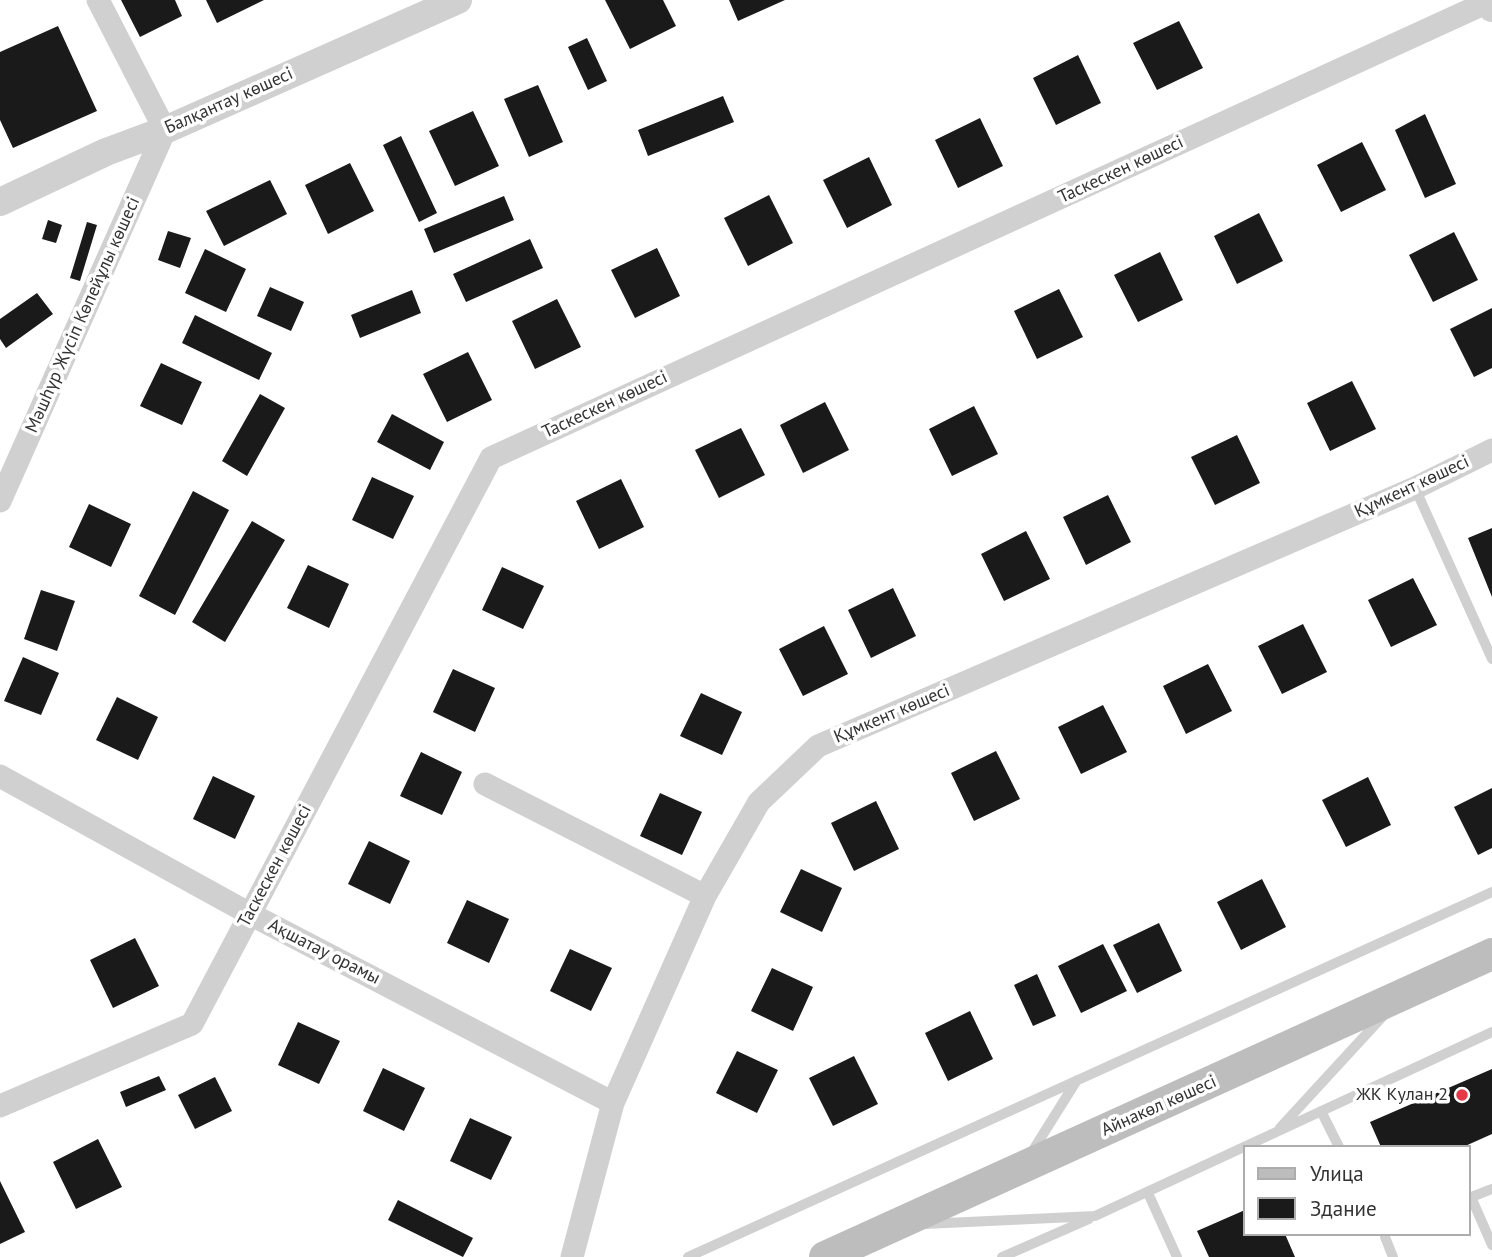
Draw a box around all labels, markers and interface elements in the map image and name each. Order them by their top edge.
street label: Балқантау көшесі [162,63,296,139]
street label: Таскескен көшесі [1055,132,1187,208]
street label: Мәшһүр Жүсіп Көпейұлы көшесі [21,194,145,436]
street label: Таскескен көшесі [539,367,671,443]
street label: Құмкент көшесі [1351,451,1473,523]
street label: Құмкент көшесі [831,680,953,748]
street label: Таскескен көшесі [234,801,316,931]
street label: Ақшатау орамы [264,914,384,990]
street label: Айнакөл көшесі [1098,1071,1220,1141]
place label: ЖК Кулан 2 [1356,1084,1448,1106]
marker: ЖК Кулан 2 [1454,1087,1470,1103]
legend [1244,1145,1471,1236]
text: Улица [1310,1160,1364,1187]
text: Здание [1310,1195,1377,1222]

